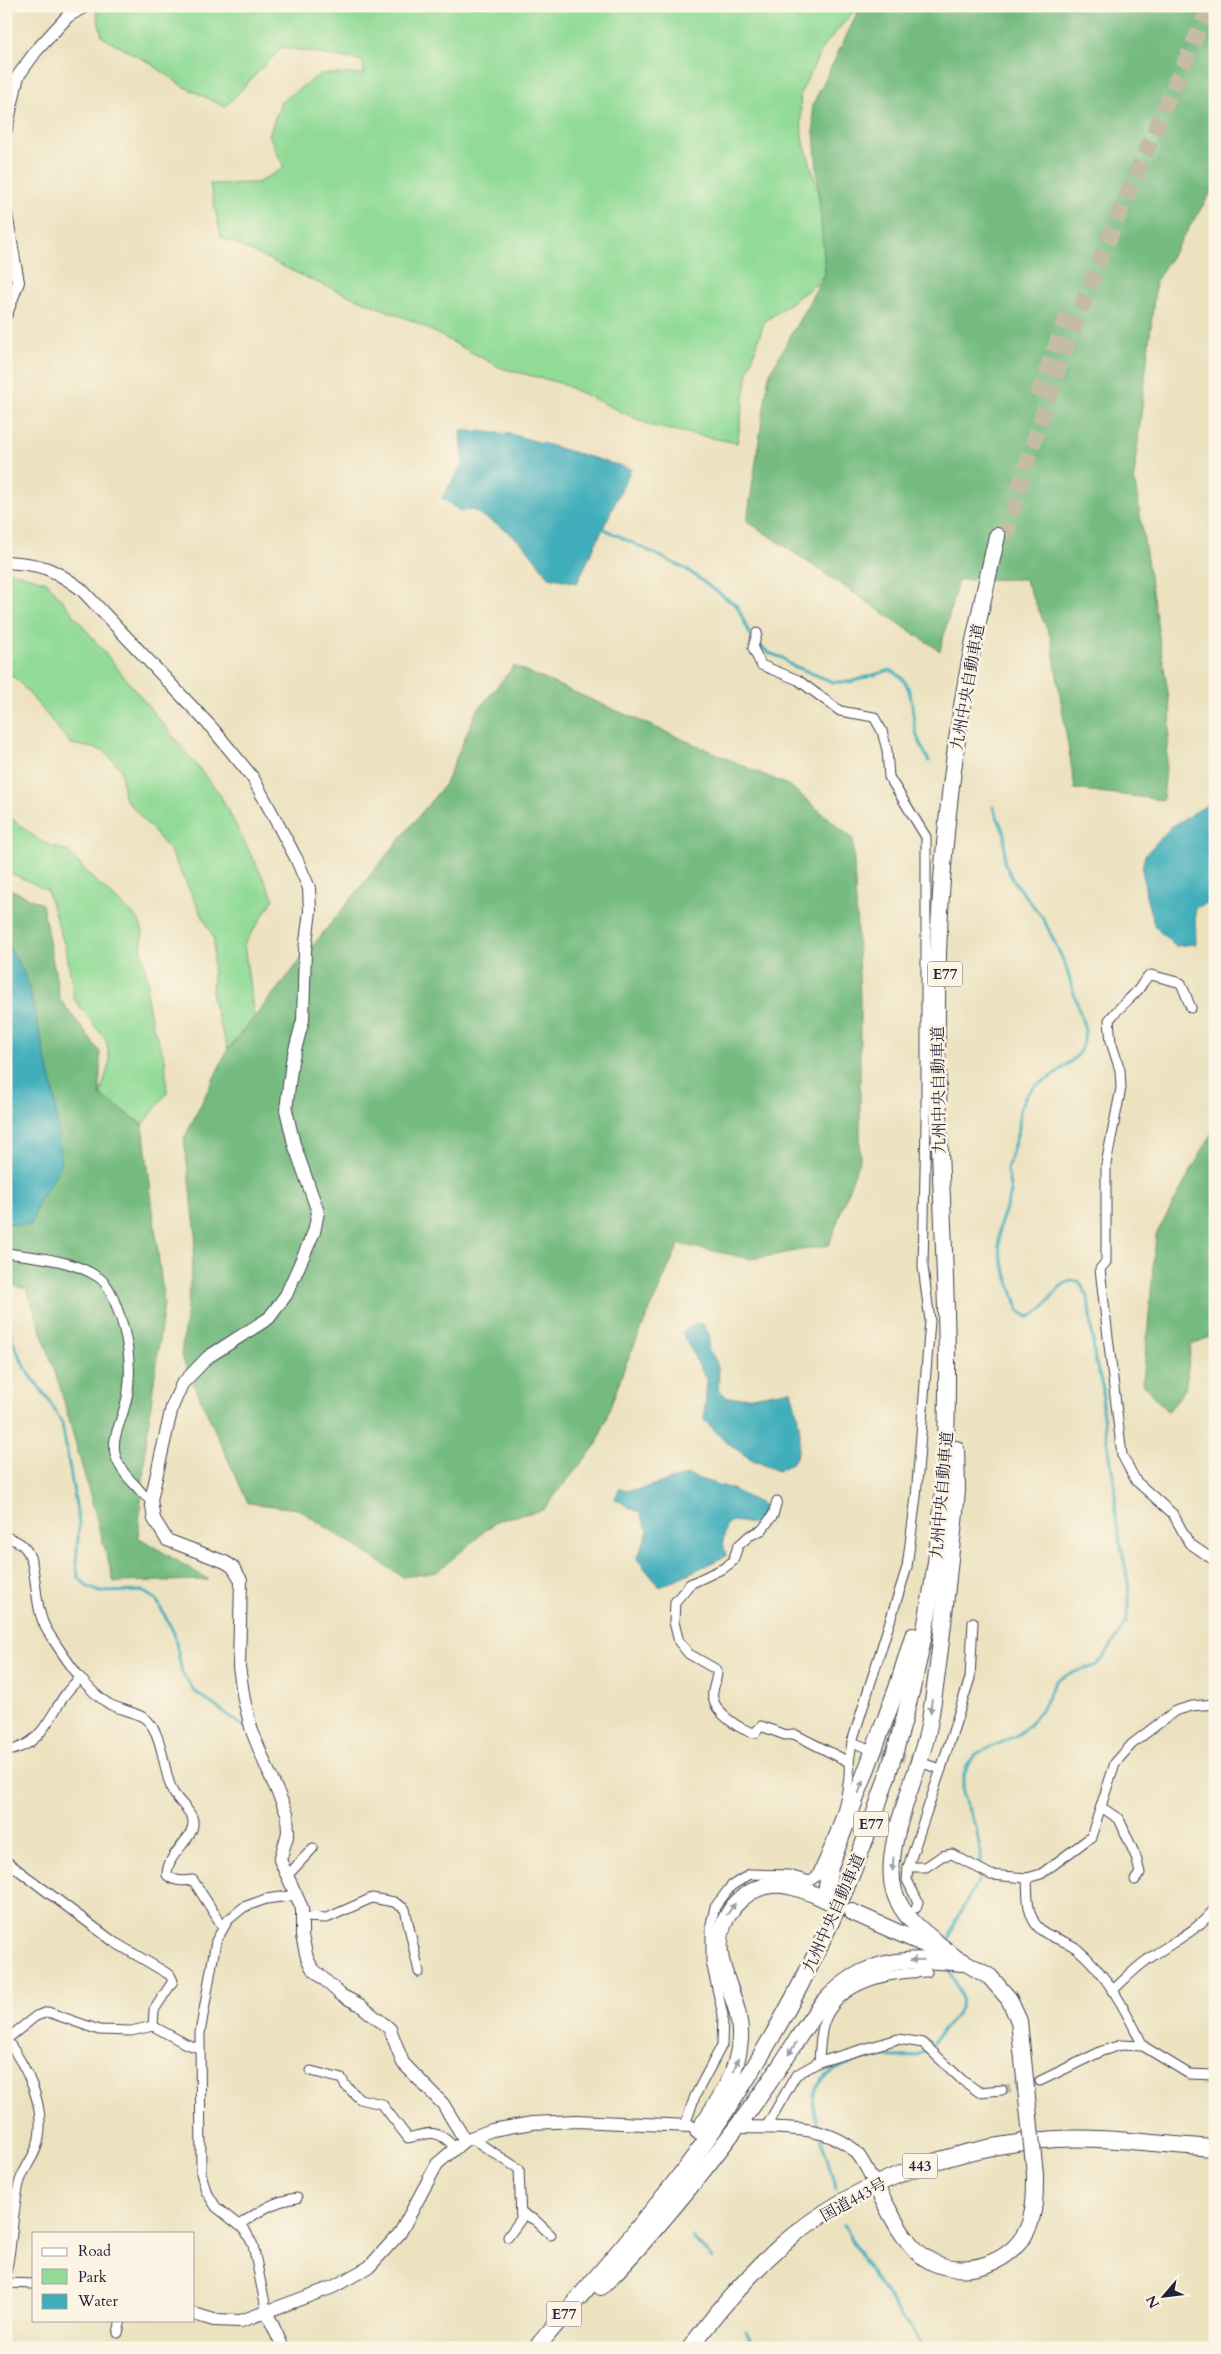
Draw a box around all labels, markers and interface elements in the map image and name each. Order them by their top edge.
street label: 九州中央自動車道 [946,622,990,752]
road number: E77 [928,962,962,986]
street label: 九州中央自動車道 [927,1026,951,1154]
street label: 九州中央自動車道 [925,1430,959,1560]
one-way arrow [927,1699,935,1715]
one-way arrow [858,1779,865,1794]
road number: E77 [854,1812,888,1836]
street label: 九州中央自動車道 [798,1850,870,1976]
one-way arrow [889,1856,897,1872]
one-way arrow [726,1903,737,1916]
one-way arrow [909,1956,925,1964]
one-way arrow [787,2042,796,2055]
one-way arrow [732,2057,740,2072]
road number: 443 [902,2154,938,2178]
street label: 国道443号 [816,2173,891,2227]
legend [32,2232,195,2322]
text: Road [78,2241,111,2261]
text: Park [78,2267,107,2287]
north arrow [1138,2272,1188,2322]
text: Water [77,2291,119,2311]
text: N [1142,2292,1164,2312]
road number: E77 [546,2302,582,2326]

